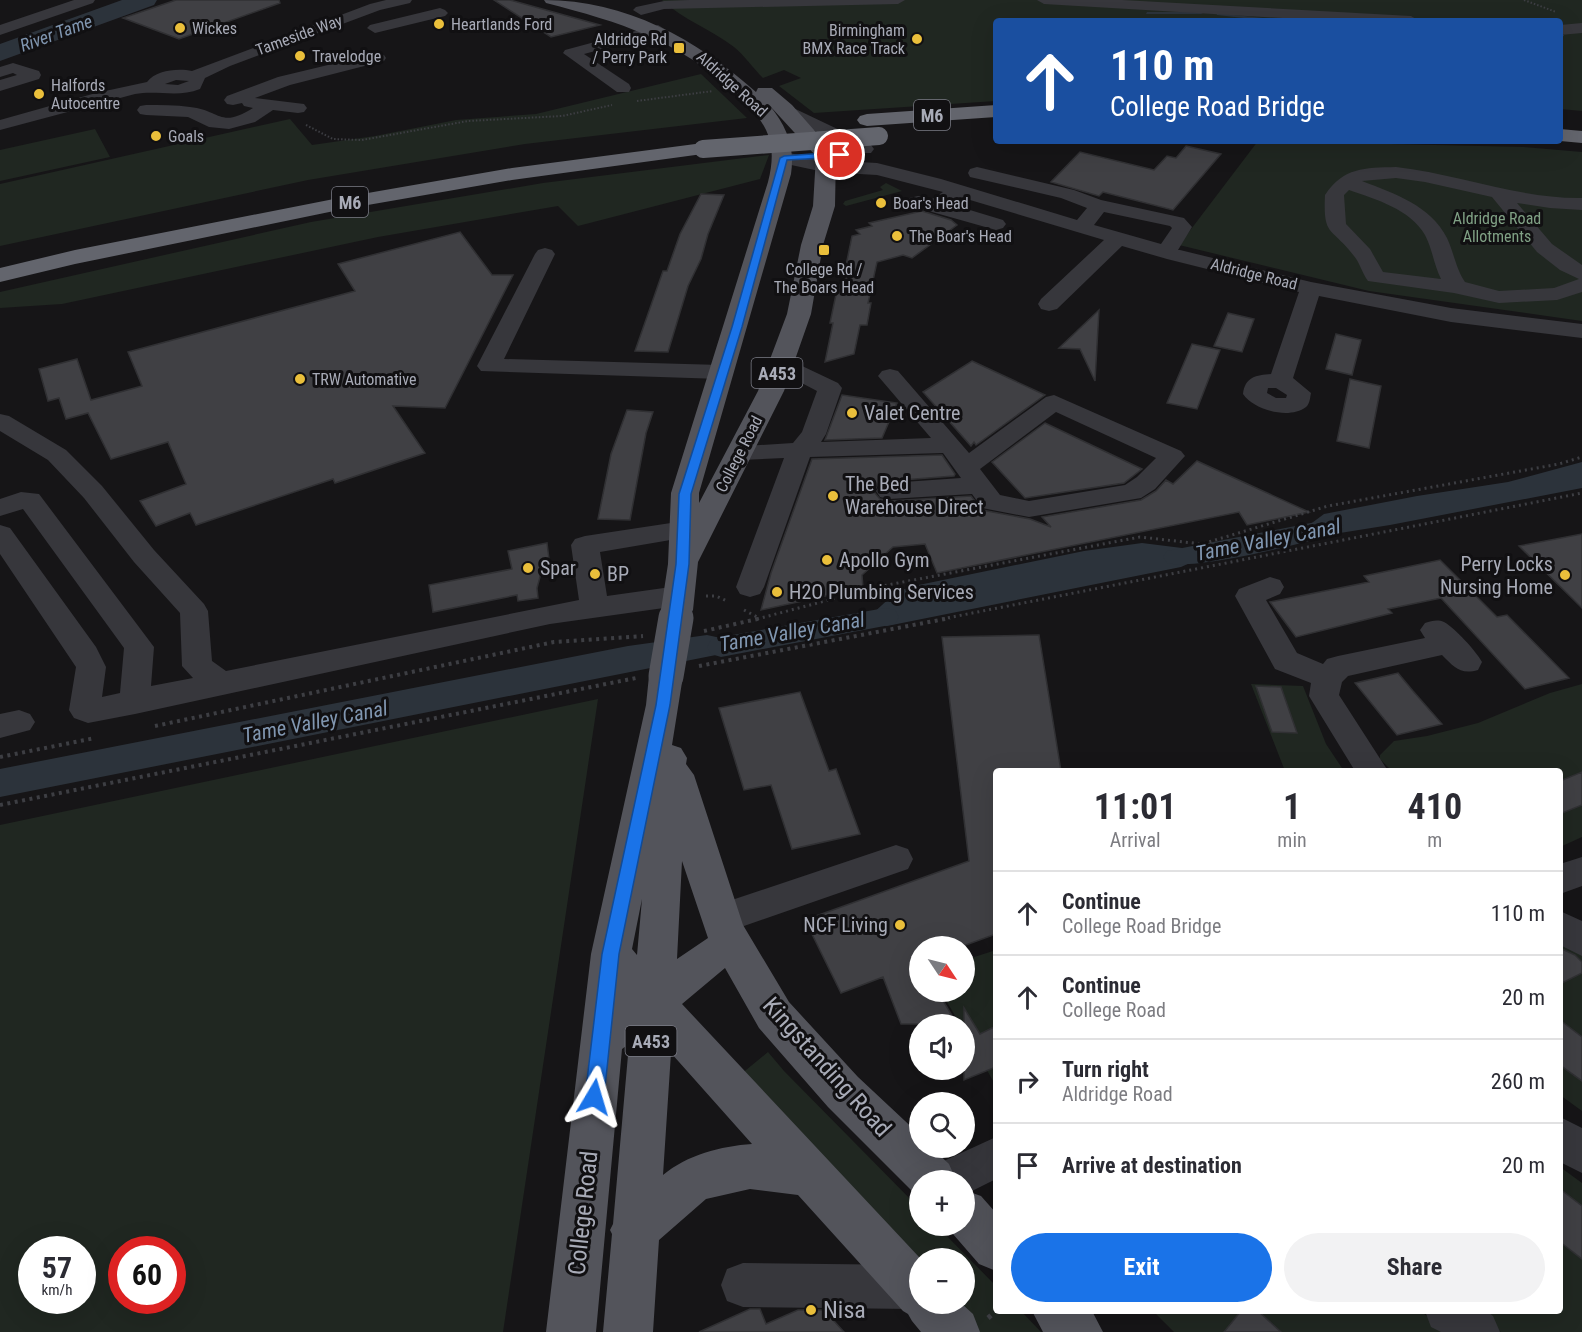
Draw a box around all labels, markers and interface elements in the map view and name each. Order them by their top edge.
water label: River Tame [17,10,95,56]
street label: Tameside Way [253,10,345,59]
place label: Heartlands Ford [451,15,552,34]
marker: Heartlands Ford [432,17,446,31]
place label: Wickes [192,19,237,38]
marker: Wickes [173,21,187,35]
place label: Birmingham BMX Race Track [803,21,906,58]
place label: Aldridge Rd / Perry Park [592,30,668,67]
marker: Birmingham BMX Race Track [910,32,924,46]
marker: Aldridge Rd / Perry Park [672,41,686,55]
text: 110 m [1110,41,1215,90]
icon: ahead [1011,42,1089,120]
place label: Travelodge [312,47,381,66]
street label: Aldridge Road [693,47,771,121]
marker: Travelodge [293,49,307,63]
place label: Halfords Autocentre [51,76,120,113]
marker: Halfords Autocentre [32,87,46,101]
text: College Road Bridge [1110,91,1325,123]
road number: M6 [914,100,950,130]
place label: Goals [168,127,204,146]
marker: Goals [149,129,163,143]
pin [814,129,865,180]
icon: arrive [823,138,856,171]
road number: M6 [332,187,368,217]
place label: Boar's Head [893,194,969,213]
marker: Boar's Head [874,196,888,210]
park label: Aldridge Road Allotments [1453,209,1541,246]
place label: The Boar's Head [909,227,1012,246]
marker: The Boar's Head [890,229,904,243]
marker: College Rd / The Boars Head [817,243,831,257]
street label: Aldridge Road [1209,254,1299,294]
place label: College Rd / The Boars Head [774,260,874,297]
road number: A453 [752,358,802,388]
place label: TRW Automative [312,370,417,389]
marker: TRW Automative [293,372,307,386]
place label: Valet Centre [864,401,960,425]
marker: Valet Centre [845,406,859,420]
street label: College Road [712,413,766,495]
place label: The Bed Warehouse Direct [845,472,984,519]
marker: The Bed Warehouse Direct [826,489,840,503]
water label: Tame Valley Canal [1193,514,1343,566]
place label: Apollo Gym [839,548,929,572]
place label: Perry Locks Nursing Home [1440,552,1553,599]
marker: Apollo Gym [820,553,834,567]
place label: Spar [540,556,576,580]
marker: Spar [521,561,535,575]
place label: BP [607,562,629,586]
marker: BP [588,567,602,581]
marker: Perry Locks Nursing Home [1558,568,1572,582]
place label: H2O Plumbing Services [789,580,974,604]
marker: H2O Plumbing Services [770,585,784,599]
water label: Tame Valley Canal [717,607,867,657]
water label: Tame Valley Canal [240,696,390,748]
text: 11:01 [1094,786,1176,828]
text: 1 [1283,786,1301,828]
text: 410 [1408,786,1462,828]
text: Arrival [1110,828,1161,852]
text: min [1277,828,1307,852]
text: m [1427,828,1442,852]
text: Continue [1062,889,1141,914]
icon: ahead [1011,897,1044,930]
text: 110 m [1491,901,1545,926]
place label: NCF Living [803,913,888,937]
text: College Road Bridge [1062,914,1221,938]
marker: NCF Living [893,918,907,932]
north arrow [909,936,975,1002]
map controls [909,936,975,1314]
text: Continue [1062,973,1141,998]
icon: ahead [1011,981,1044,1014]
text: 20 m [1502,985,1545,1010]
street label: Kingstanding Road [757,992,897,1142]
text: College Road [1062,998,1166,1022]
button: sound [909,1014,975,1080]
road number: A453 [626,1026,676,1056]
text: Turn right [1062,1057,1149,1082]
position arrow [562,1065,626,1129]
icon: right [1011,1065,1044,1098]
text: 260 m [1491,1069,1545,1094]
text: Aldridge Road [1062,1082,1173,1106]
button: search [909,1092,975,1158]
icon: arrive [1011,1149,1044,1182]
street label: College Road [563,1150,603,1276]
text: Arrive at destination [1062,1153,1242,1178]
text: 20 m [1502,1153,1545,1178]
button: + [909,1170,975,1236]
button: Exit [1011,1233,1272,1302]
button: Share [1284,1233,1545,1302]
speed limit sign: 60 [108,1236,186,1314]
button: − [909,1248,975,1314]
text: 57 [42,1250,72,1285]
text: km/h [42,1281,72,1299]
place label: Nisa [823,1296,866,1324]
marker: Nisa [804,1303,818,1317]

